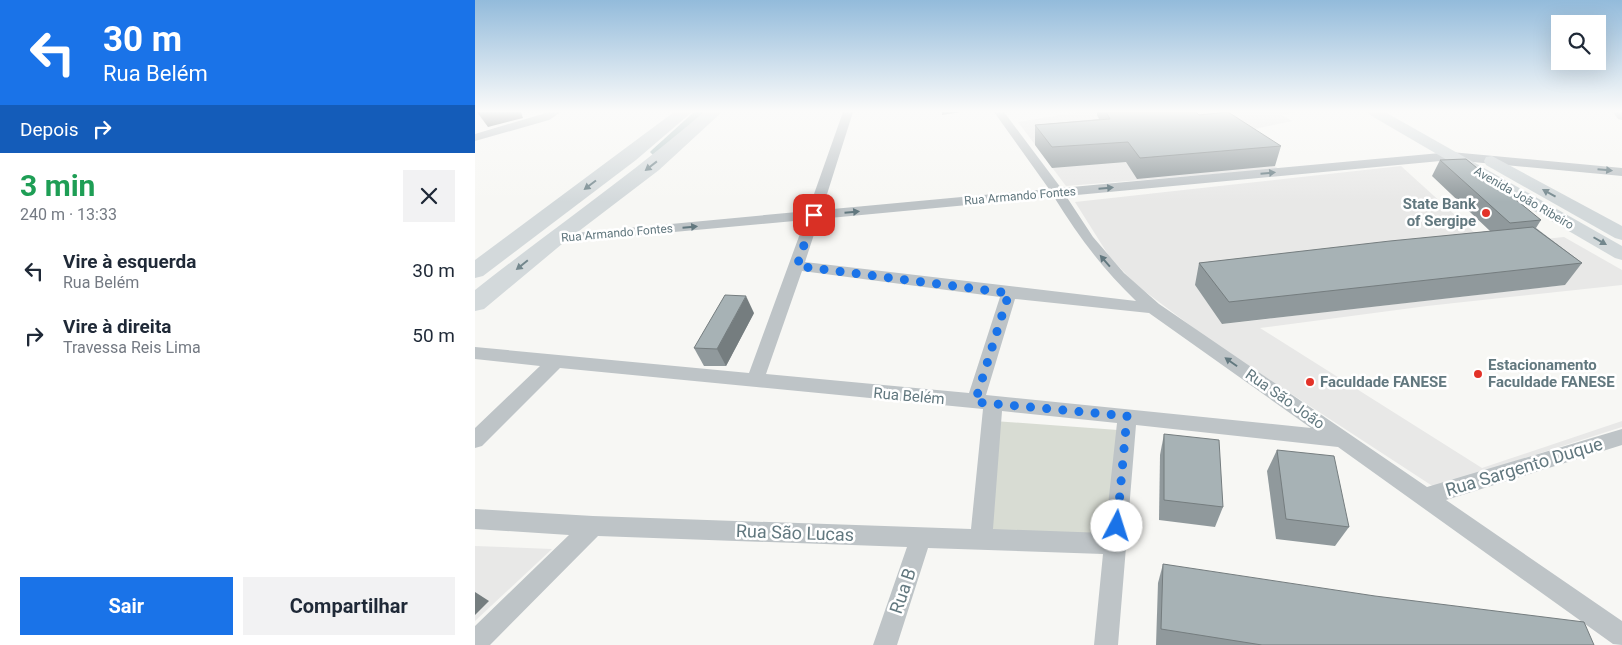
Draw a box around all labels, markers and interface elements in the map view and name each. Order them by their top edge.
map controls [1551,15,1606,70]
button: search [1551,15,1606,70]
text: 30 m [103,19,182,60]
icon: left [20,20,85,85]
text: Rua Belém [103,61,208,86]
icon: right [88,115,116,143]
text: Depois [20,118,78,141]
one-way arrow [645,161,658,172]
street label: Avenida João Ribeiro [1472,164,1576,232]
one-way arrow [1597,166,1613,174]
text: 3 min [20,168,95,203]
one-way arrow [1260,169,1276,177]
button: close [403,170,455,222]
one-way arrow [584,179,597,190]
one-way arrow [1098,183,1114,191]
street label: Rua Armando Fontes [964,184,1076,208]
one-way arrow [1541,189,1556,197]
pin [793,194,835,236]
place label: State Bank of Sergipe [1403,195,1477,230]
icon: arrive [800,201,828,229]
text: 240 m · 13:33 [20,205,117,224]
one-way arrow [844,207,860,215]
marker: State Bank of Sergipe [1480,207,1492,219]
street label: Rua Armando Fontes [561,221,673,245]
one-way arrow [682,222,698,230]
one-way arrow [1593,237,1606,246]
text: Vire à esquerda [63,250,196,273]
one-way arrow [1100,255,1111,268]
icon: left [20,257,48,285]
text: 30 m [412,259,455,282]
one-way arrow [516,260,529,271]
text: Rua Belém [63,273,139,292]
text: Vire à direita [63,315,172,338]
icon: right [20,322,48,350]
text: 50 m [412,324,455,347]
text: Travessa Reis Lima [63,338,201,357]
place label: Estacionamento Faculdade FANESE [1488,356,1615,391]
one-way arrow [1225,358,1238,367]
street label: Rua São João [1242,365,1328,433]
marker: Estacionamento Faculdade FANESE [1472,368,1484,380]
place label: Faculdade FANESE [1320,373,1447,391]
marker: Faculdade FANESE [1304,376,1316,388]
street label: Rua Belém [873,384,945,408]
street label: Rua Sargento Duque [1443,433,1605,500]
position arrow [1090,499,1142,551]
street label: Rua São Lucas [736,520,854,545]
street label: Rua B [885,565,920,616]
button: Sair [20,577,233,635]
button: Compartilhar [243,577,455,635]

